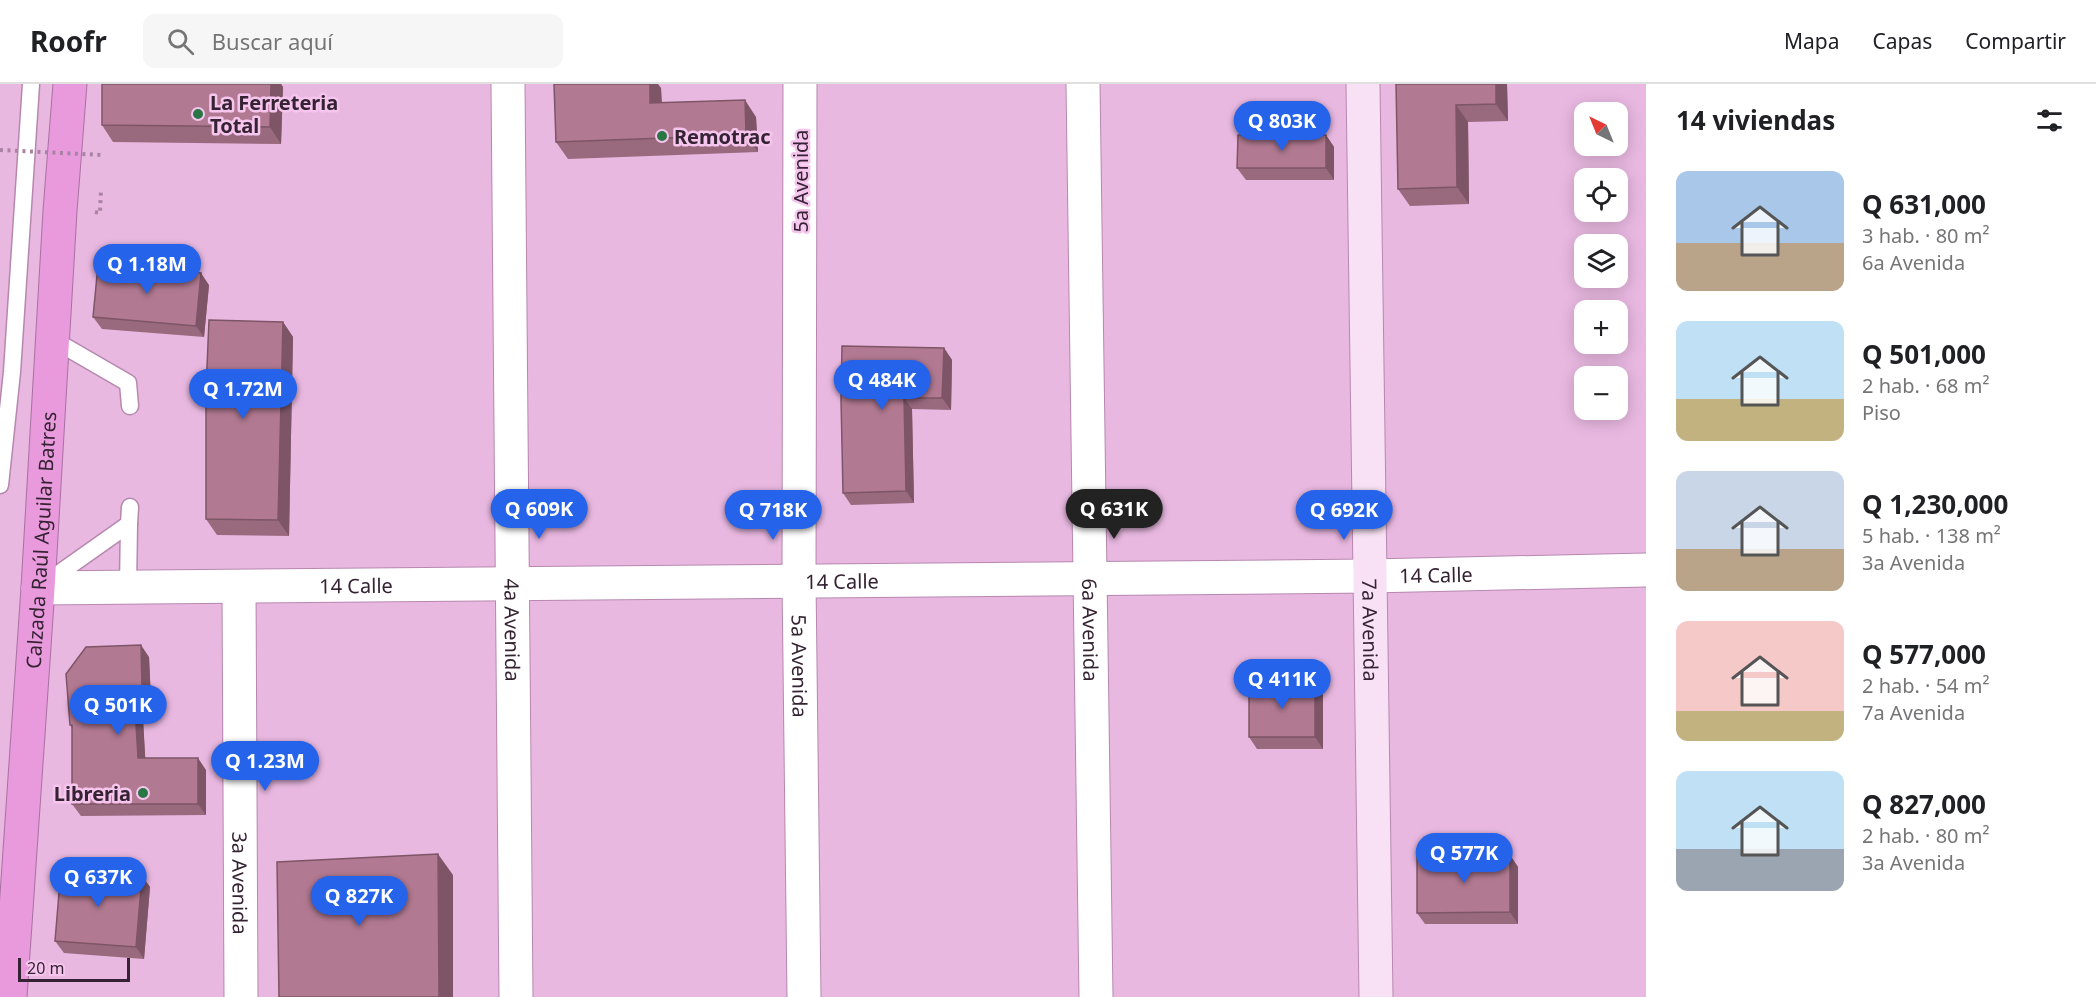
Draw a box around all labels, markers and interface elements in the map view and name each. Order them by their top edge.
search box [143,14,563,68]
text: Roofr [30,22,107,60]
icon: search [164,25,197,58]
text: Buscar aquí [212,26,333,56]
text: Mapa [1784,27,1840,55]
text: Capas [1873,27,1932,55]
text: Compartir [1965,27,2066,55]
place label: La Ferreteria Total [210,89,338,139]
pin: Q 803K [1233,101,1331,152]
north arrow [1574,102,1628,156]
map controls [1574,102,1628,420]
text: 14 viviendas [1676,102,1835,138]
icon: filters [2033,104,2066,137]
marker: La Ferreteria Total [191,107,205,121]
text: Q 803K [1248,107,1316,134]
place label: Remotrac [674,123,771,150]
marker: Remotrac [655,129,669,143]
street label: 5a Avenida [787,129,814,233]
button: locate [1574,168,1628,222]
text: Q 631,000 [1862,186,1986,222]
icon: home [1724,195,1796,267]
text: 3 hab. · 80 m² [1862,222,1989,249]
button: layers [1574,234,1628,288]
pin: Q 1.18M [92,244,202,295]
text: 6a Avenida [1862,249,1965,276]
text: Q 1.18M [107,250,187,277]
button: + [1574,300,1628,354]
text: Q 501,000 [1862,336,1986,372]
icon: home [1724,345,1796,417]
pin: Q 484K [833,360,931,411]
text: Q 484K [848,366,916,393]
button: − [1574,366,1628,420]
pin: Q 1.72M [188,369,298,420]
text: 2 hab. · 68 m² [1862,372,1989,399]
text: Q 1.72M [203,375,283,402]
text: Piso [1862,399,1901,426]
street label: Calzada Raúl Aguilar Batres [19,411,62,669]
text: Q 1,230,000 [1862,486,2008,522]
pin: Q 609K [490,489,588,540]
pin: Q 631K [1065,489,1163,540]
pin: Q 718K [724,490,822,541]
pin: Q 692K [1295,490,1393,541]
text: Q 609K [505,495,573,522]
text: Q 631K [1080,495,1148,522]
icon: home [1724,495,1796,567]
text: Q 718K [739,496,807,523]
text: Q 692K [1310,496,1378,523]
text: 5 hab. · 138 m² [1862,522,2001,549]
text: 3a Avenida [1862,549,1965,576]
street label: 14 Calle [1399,560,1473,589]
street label: 14 Calle [805,567,879,595]
street label: 14 Calle [319,571,393,599]
street label: 4a Avenida [499,578,527,682]
street label: 6a Avenida [1077,578,1105,682]
street label: 7a Avenida [1357,578,1385,682]
street label: 5a Avenida [786,614,814,718]
text: Q 577,000 [1862,636,1986,672]
icon: home [1724,645,1796,717]
pin: Q 411K [1233,659,1331,710]
text: Q 411K [1248,665,1316,692]
text: 2 hab. · 54 m² [1862,672,1989,699]
pin: Q 501K [69,685,167,736]
text: Q 501K [84,691,152,718]
text: 7a Avenida [1862,699,1965,726]
pin: Q 1.23M [210,741,320,792]
text: Q 1.23M [225,747,305,774]
place label: Libreria [54,780,131,807]
marker: Libreria [136,786,150,800]
text: Q 827,000 [1862,786,1986,822]
icon: home [1724,795,1796,867]
text: 2 hab. · 80 m² [1862,822,1989,849]
street label: 3a Avenida [227,831,254,935]
pin: Q 577K [1415,833,1513,884]
text: Q 577K [1430,839,1498,866]
text: 3a Avenida [1862,849,1965,876]
pin: Q 637K [49,857,147,908]
text: Q 637K [64,863,132,890]
pin: Q 827K [310,876,408,927]
text: Q 827K [325,882,393,909]
scale bar [18,955,130,982]
text: 20 m [27,957,64,979]

